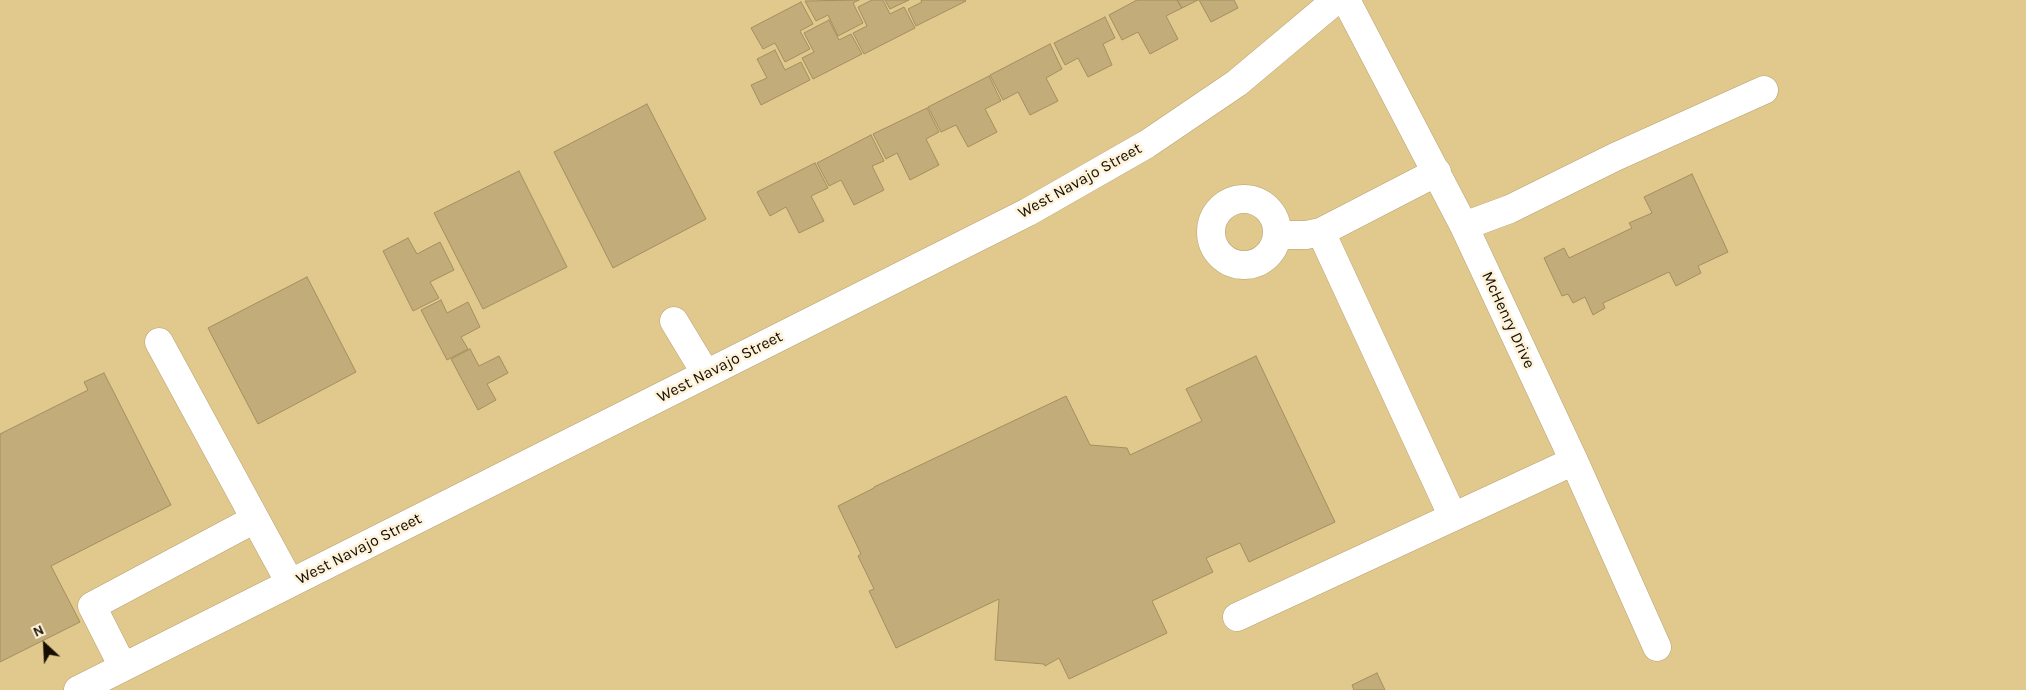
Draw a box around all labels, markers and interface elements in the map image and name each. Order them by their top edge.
street label: West Navajo Street [1015,139,1145,223]
street label: McHenry Drive [1477,268,1539,372]
street label: West Navajo Street [654,327,786,407]
street label: West Navajo Street [293,509,425,589]
north arrow [20,620,70,670]
text: N [30,621,47,641]

